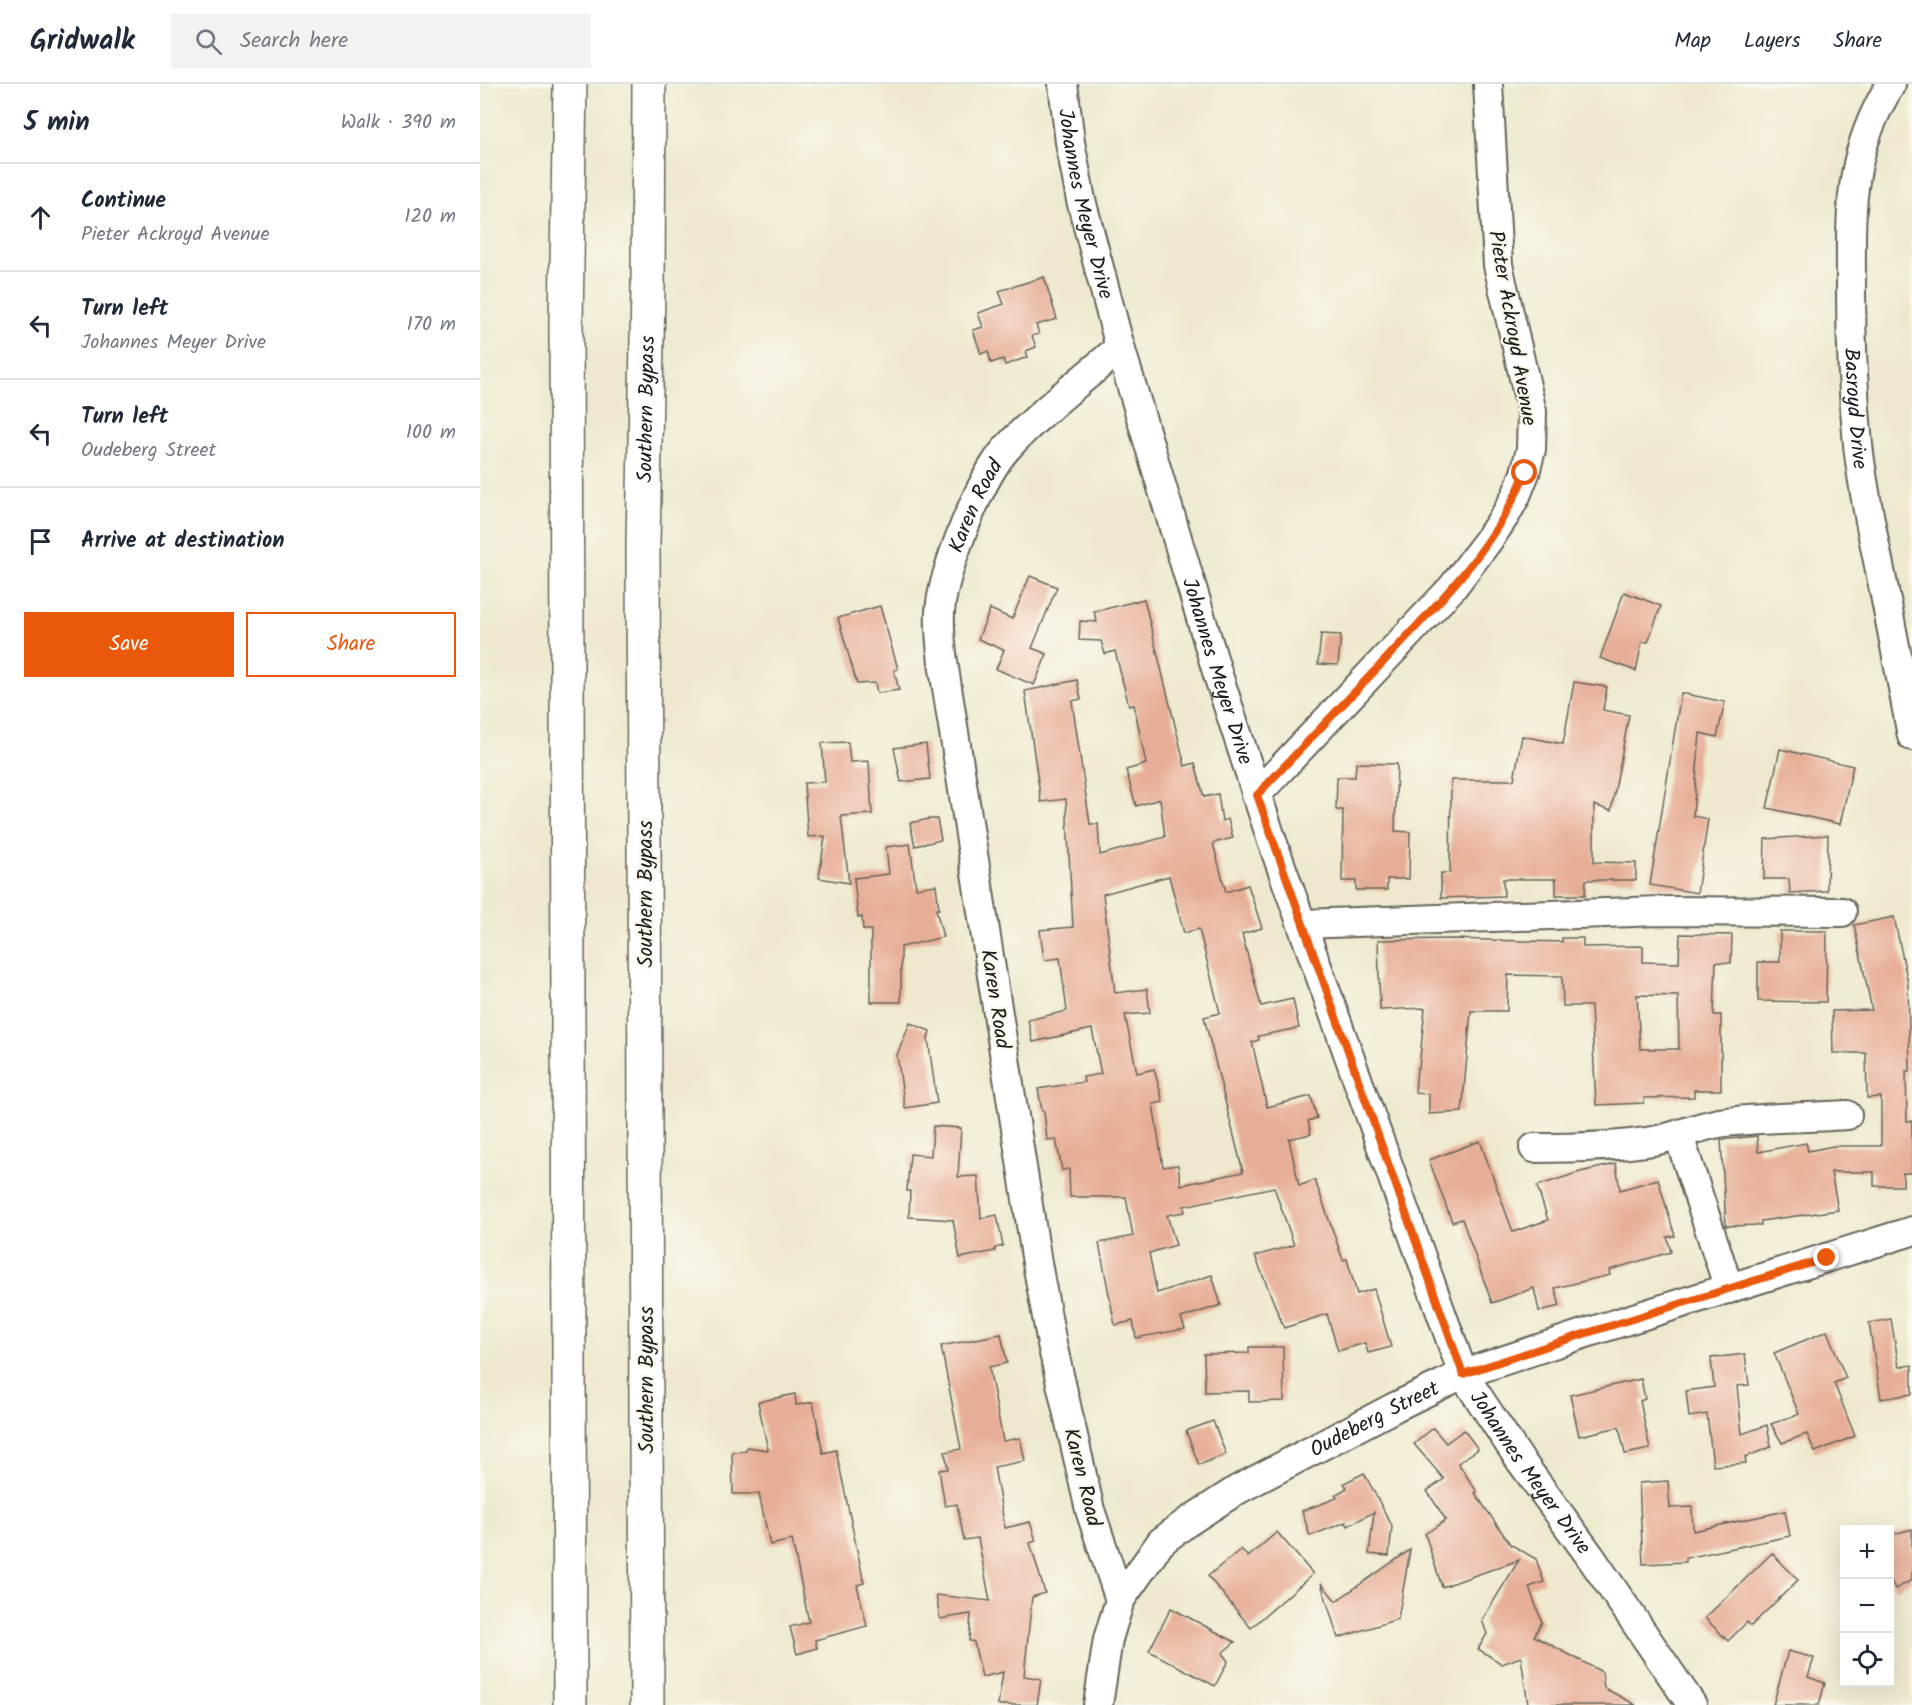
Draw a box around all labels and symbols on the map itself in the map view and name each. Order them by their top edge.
street label: Johannes Meyer Drive [1048,107,1122,303]
street label: Pieter Ackroyd Avenue [1478,228,1545,429]
street label: Southern Bypass [629,335,665,483]
street label: Basroyd Drive [1834,347,1876,472]
street label: Karen Road [941,452,1013,558]
route start [1511,459,1537,485]
street label: Johannes Meyer Drive [1172,574,1261,770]
street label: Southern Bypass [630,820,663,968]
street label: Karen Road [970,947,1019,1052]
route end [1813,1244,1839,1270]
street label: Southern Bypass [631,1306,664,1454]
street label: Oudeberg Street [1304,1372,1446,1467]
street label: Johannes Meyer Drive [1460,1384,1599,1563]
street label: Karen Road [1053,1425,1110,1531]

